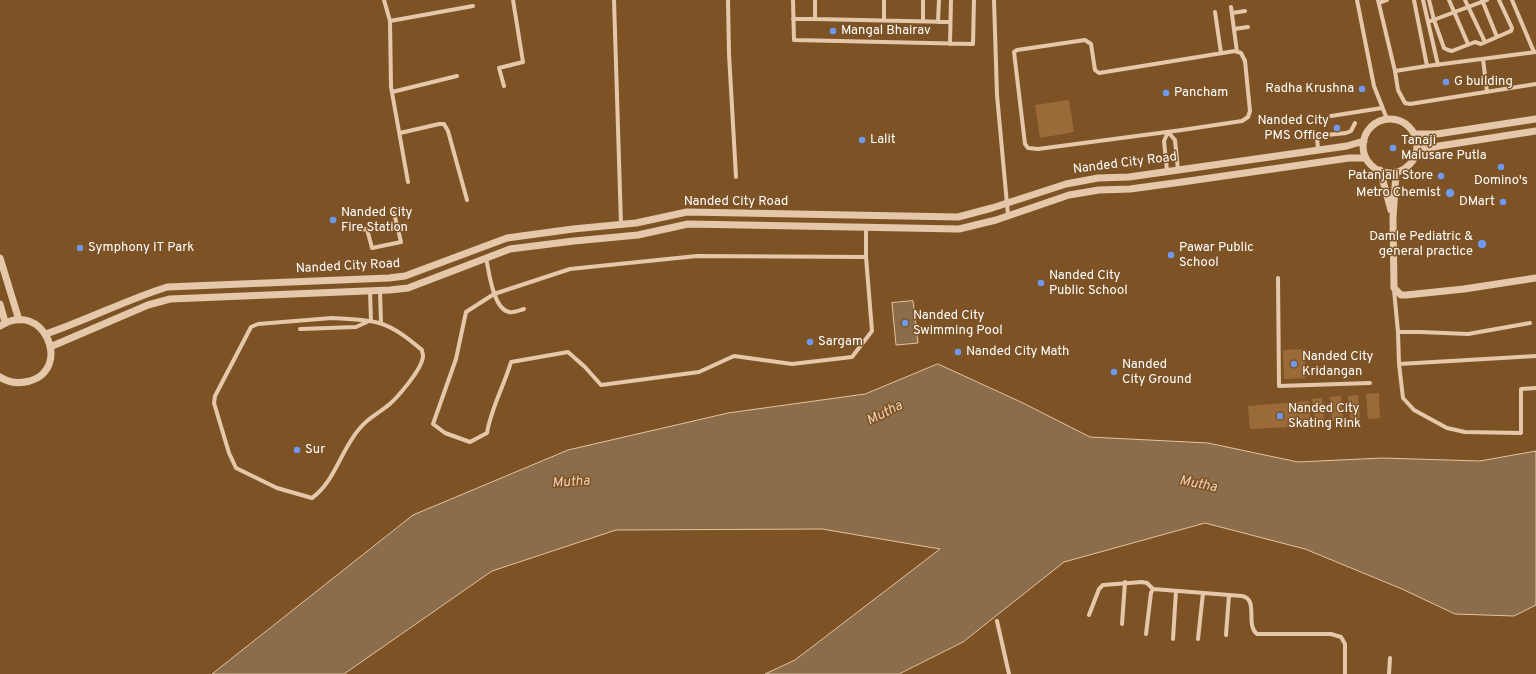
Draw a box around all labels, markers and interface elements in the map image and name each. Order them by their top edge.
place label: Mangal Bhairav [841,23,931,39]
marker: Mangal Bhairav [828,26,838,36]
place label: G building [1454,74,1513,90]
marker: G building [1441,77,1451,87]
place label: Radha Krushna [1265,81,1354,97]
marker: Radha Krushna [1357,84,1367,94]
place label: Pancham [1174,85,1228,101]
marker: Pancham [1161,88,1171,98]
place label: Nanded City PMS Office [1258,113,1329,144]
marker: Nanded City PMS Office [1332,123,1342,133]
place label: Lalit [870,132,896,148]
place label: Tanaji Malusare Putla [1401,133,1487,164]
marker: Lalit [857,135,867,145]
marker: Tanaji Malusare Putla [1388,143,1398,153]
street label: Nanded City Road [1072,150,1178,178]
marker: Domino's [1496,162,1506,172]
place label: Patanjali Store [1348,168,1433,184]
marker: Patanjali Store [1436,171,1446,181]
place label: Domino's [1474,173,1528,189]
place label: Metro Chemist [1356,185,1441,201]
marker: Metro Chemist [1444,187,1456,199]
street label: Nanded City Road [684,194,788,210]
place label: DMart [1459,194,1495,210]
marker: DMart [1498,197,1508,207]
place label: Nanded City Fire Station [341,205,412,236]
marker: Nanded City Fire Station [328,215,338,225]
place label: Damle Pediatric & general practice [1369,229,1473,260]
marker: Damle Pediatric & general practice [1476,238,1488,250]
place label: Symphony IT Park [88,240,194,256]
place label: Pawar Public School [1179,240,1254,271]
marker: Symphony IT Park [75,243,85,253]
marker: Pawar Public School [1166,250,1176,260]
street label: Nanded City Road [295,256,401,278]
place label: Nanded City Public School [1049,268,1128,299]
marker: Nanded City Public School [1036,278,1046,288]
place label: Nanded City Swimming Pool [913,308,1003,339]
marker: Nanded City Swimming Pool [900,318,910,328]
place label: Sargam [818,334,863,350]
marker: Sargam [805,337,815,347]
place label: Nanded City Math [966,344,1069,360]
marker: Nanded City Math [953,347,963,357]
place label: Nanded City Kridangan [1302,349,1373,380]
place label: Nanded City Ground [1122,357,1191,388]
marker: Nanded City Kridangan [1289,359,1299,369]
marker: Nanded City Ground [1109,367,1119,377]
water label: Mutha [864,398,906,430]
place label: Nanded City Skating Rink [1288,401,1361,432]
marker: Nanded City Skating Rink [1275,411,1285,421]
place label: Sur [305,442,325,458]
marker: Sur [292,445,302,455]
water label: Mutha [552,473,590,493]
water label: Mutha [1178,473,1218,497]

